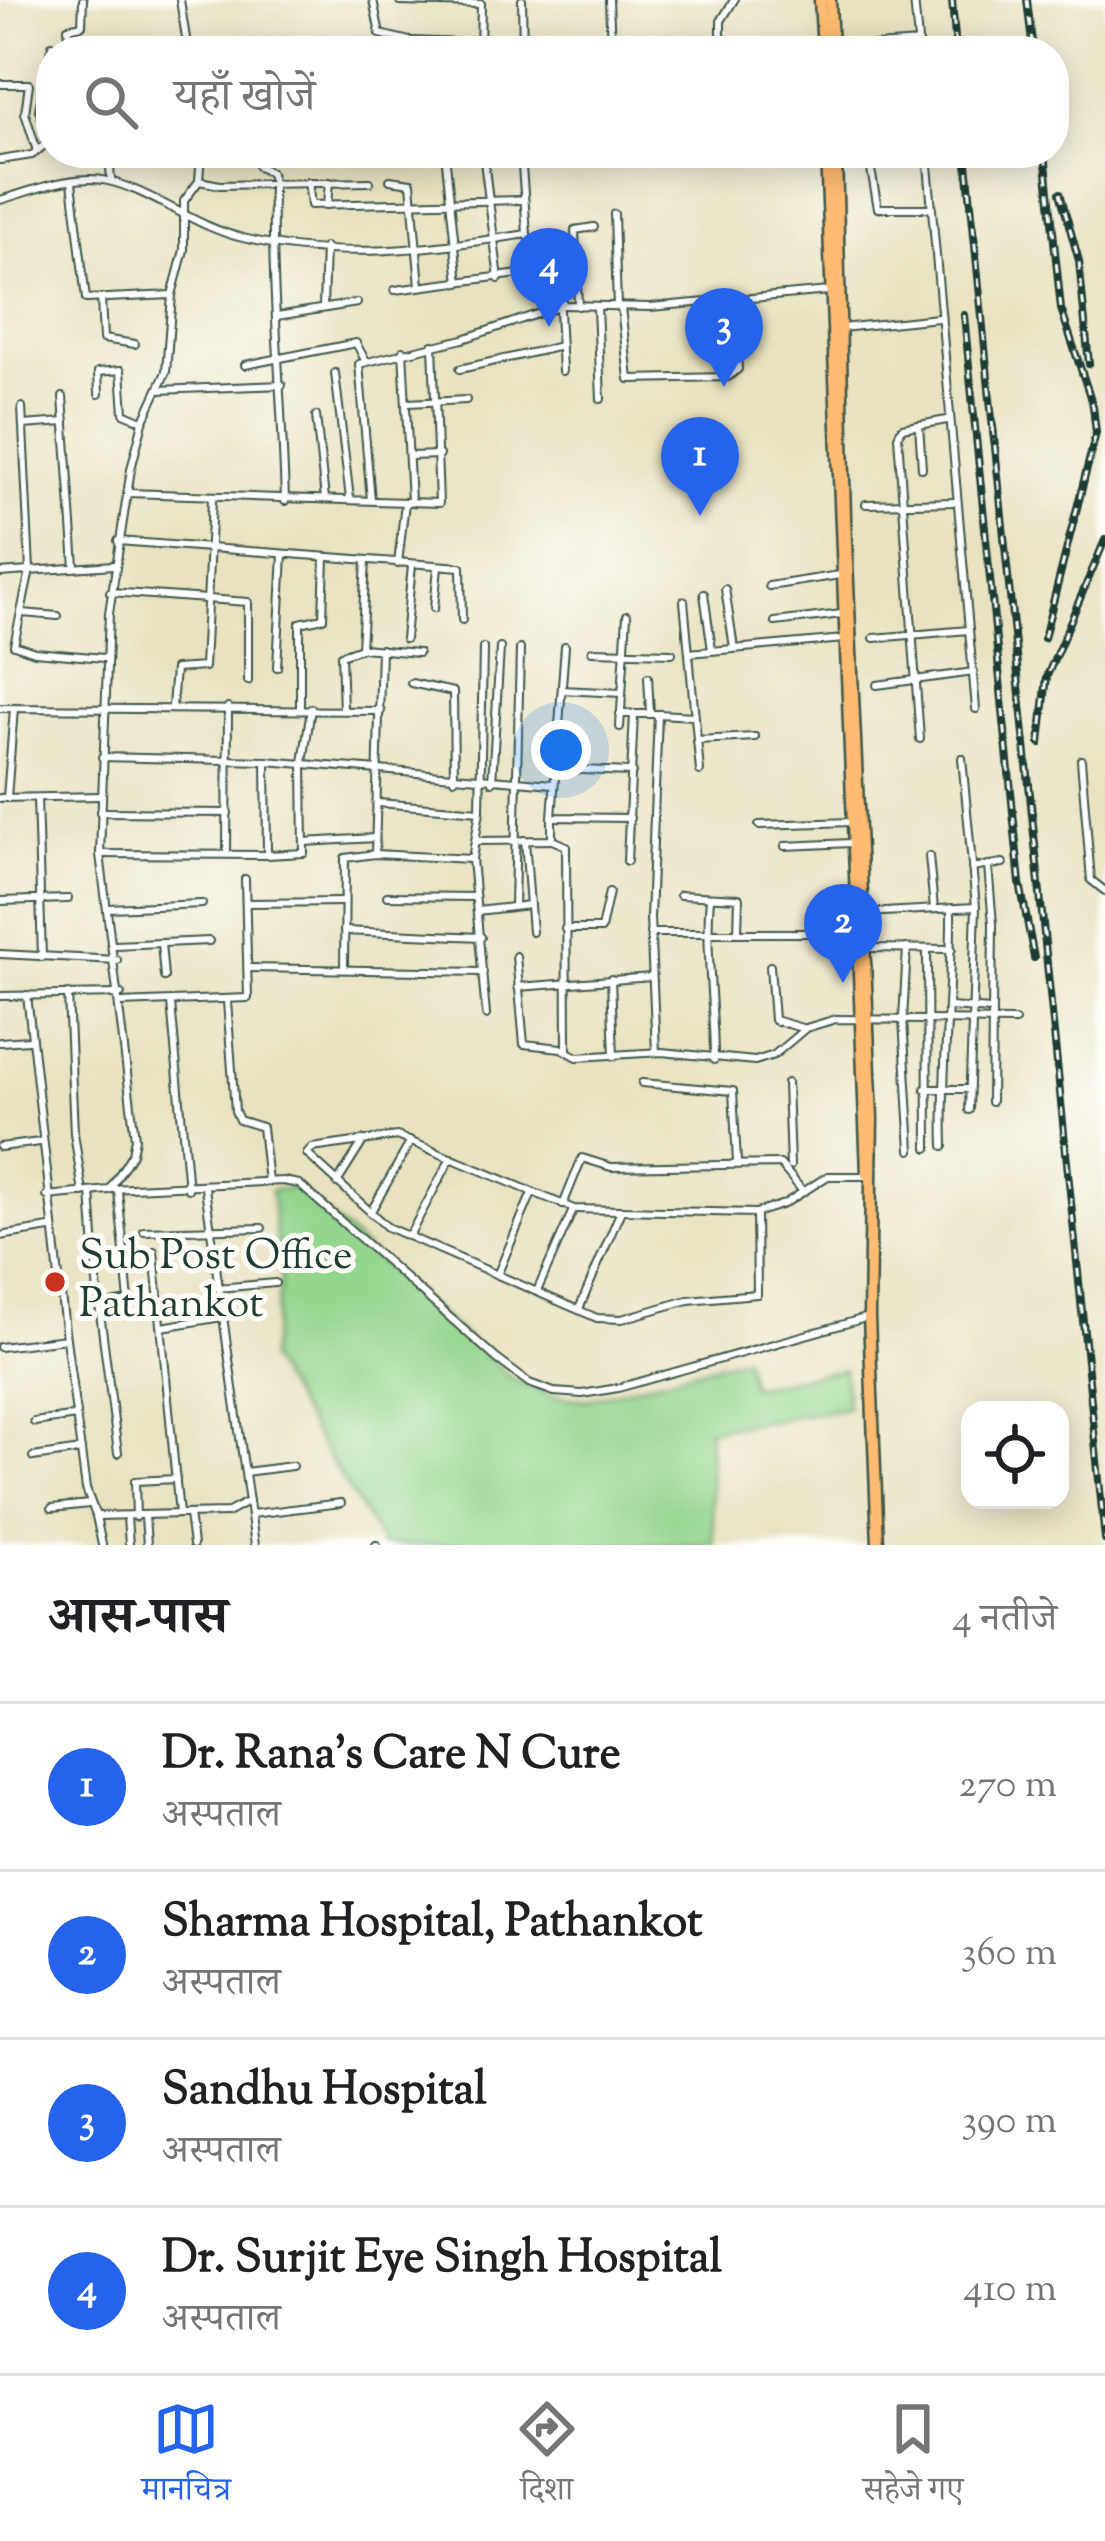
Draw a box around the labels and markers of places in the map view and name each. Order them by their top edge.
pin: 4 [510,228,588,327]
pin: 3 [685,288,763,387]
pin: 1 [661,417,739,516]
pin: 2 [804,884,882,983]
place label: Sub Post Office Pathankot [79,1228,353,1336]
marker: Sub Post Office Pathankot [42,1269,68,1295]

